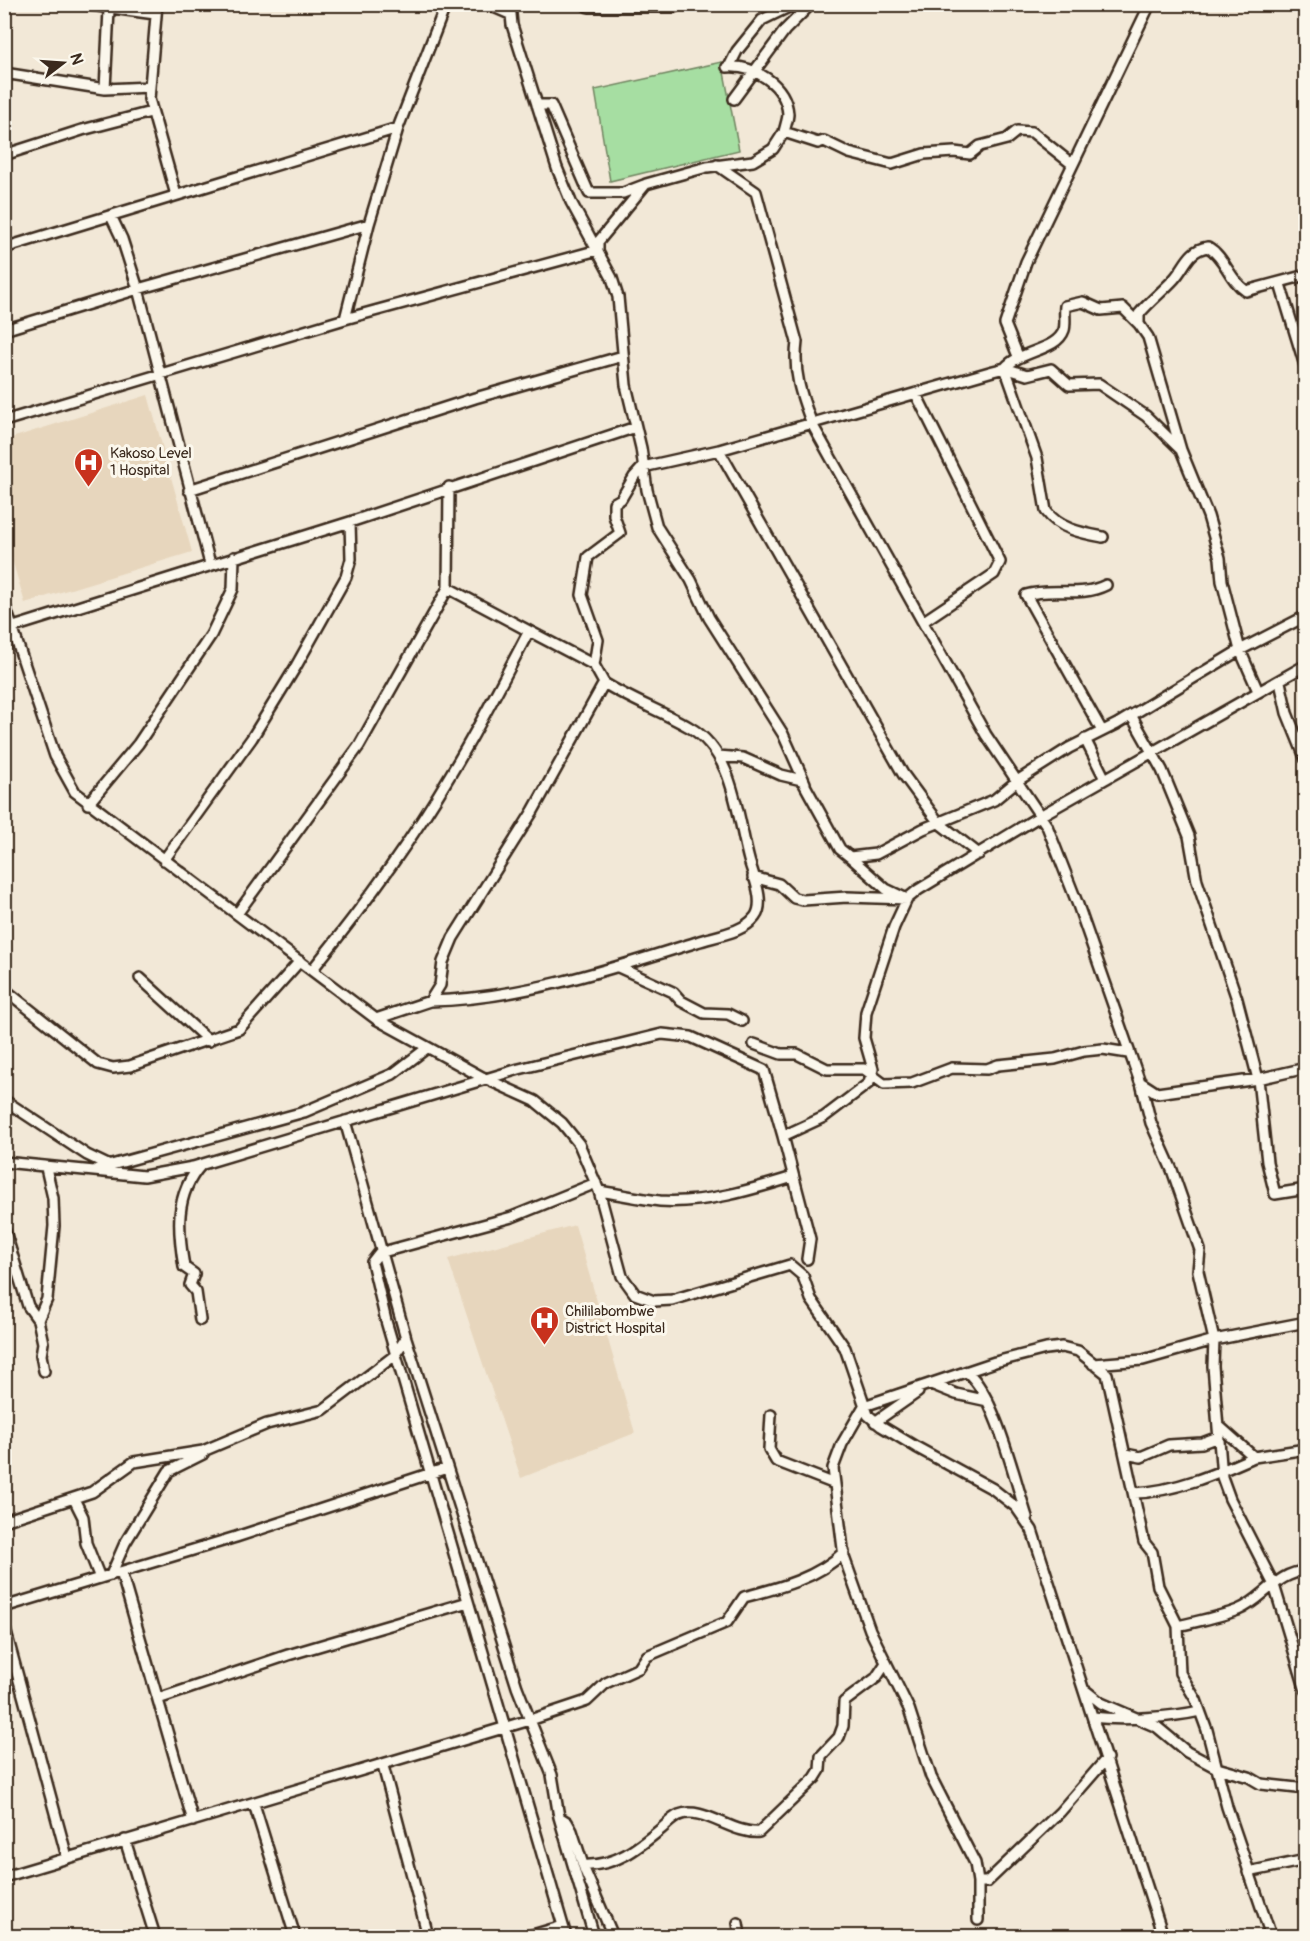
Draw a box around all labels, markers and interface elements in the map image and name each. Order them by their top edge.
north arrow [33,33,93,93]
text: N [65,51,88,67]
place label: Kakoso Level 1 Hospital [110,444,192,480]
hospital icon: Kakoso Level 1 Hospital [73,446,105,488]
place label: Chililabombwe District Hospital [565,1302,665,1338]
hospital icon: Chililabombwe District Hospital [528,1304,560,1346]

